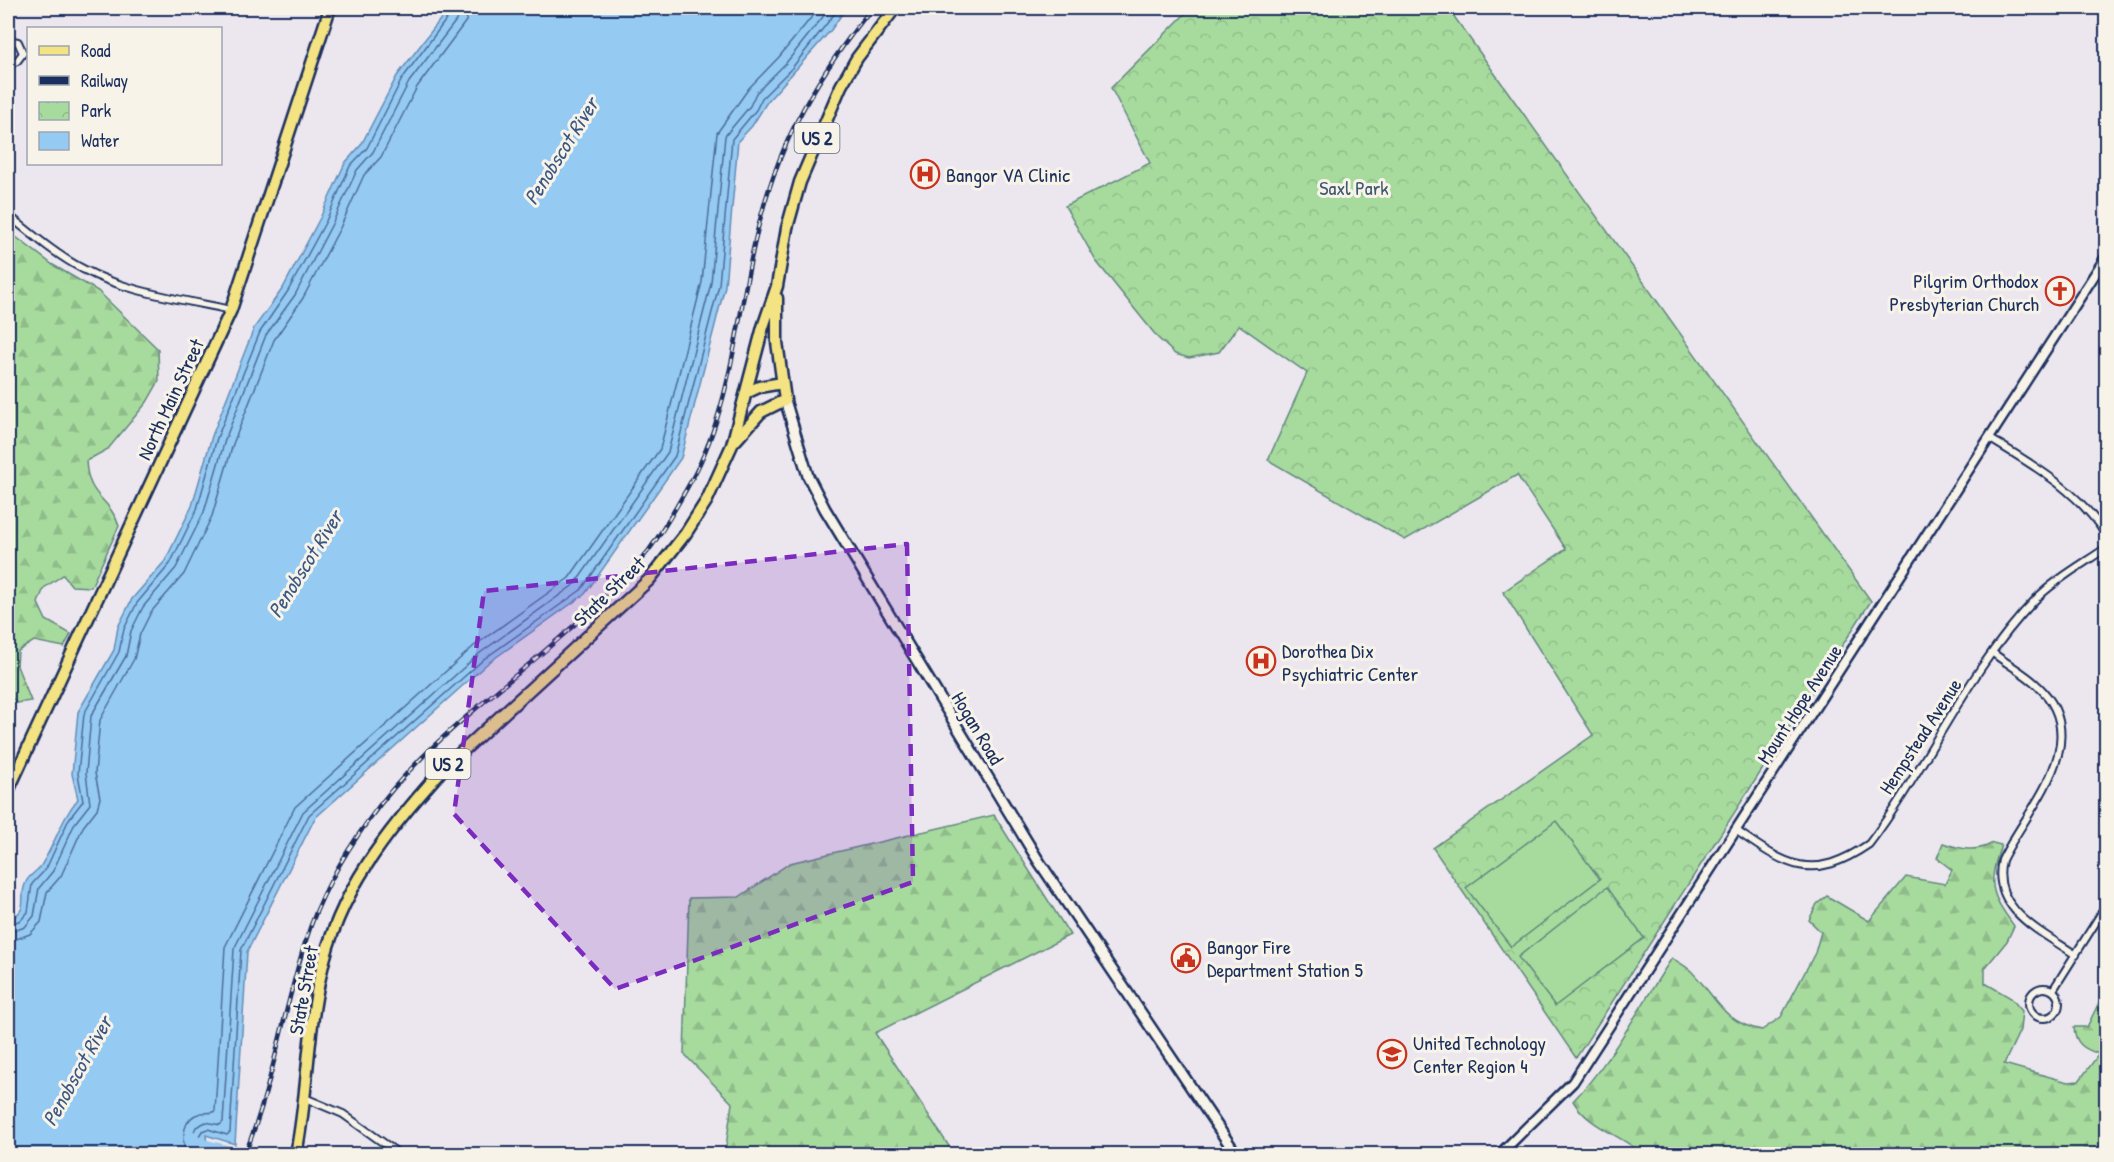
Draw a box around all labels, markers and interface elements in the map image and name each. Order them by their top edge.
legend [27,27,222,165]
text: Road [81,38,111,63]
text: Railway [81,68,128,93]
water label: Penobscot River [517,90,607,210]
text: Park [81,98,112,123]
road number: US 2 [794,123,840,153]
text: Water [81,128,119,153]
hospital icon: Bangor VA Clinic [909,158,941,190]
place label: Bangor VA Clinic [946,161,1070,188]
park label: Saxl Park [1319,174,1389,201]
place label: Pilgrim Orthodox Presbyterian Church [1890,267,2039,317]
church icon: Pilgrim Orthodox Presbyterian Church [2044,275,2076,307]
street label: North Main Street [130,333,210,464]
water label: Penobscot River [261,503,351,623]
street label: State Street [567,549,652,632]
place label: Dorothea Dix Psychiatric Center [1282,637,1418,687]
street label: Mount Hope Avenue [1750,639,1848,769]
hospital icon: Dorothea Dix Psychiatric Center [1245,645,1277,677]
street label: Hempstead Avenue [1872,673,1968,799]
street label: Hogan Road [946,687,1010,770]
road number: US 2 [426,749,470,779]
place label: Bangor Fire Department Station 5 [1207,933,1363,983]
street label: State Street [282,942,324,1037]
public building icon: Bangor Fire Department Station 5 [1170,942,1202,974]
water label: Penobscot River [35,1009,120,1131]
place label: United Technology Center Region 4 [1413,1029,1546,1079]
school or university icon: United Technology Center Region 4 [1376,1038,1408,1070]

